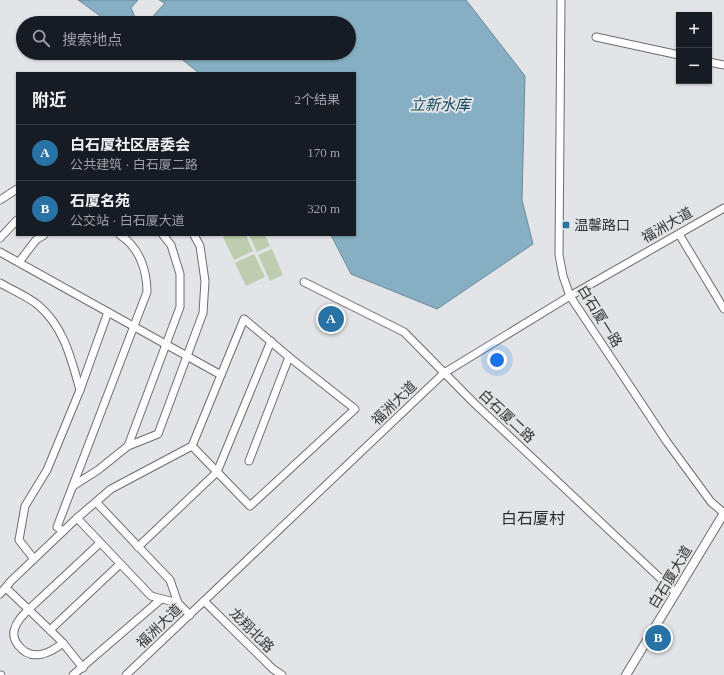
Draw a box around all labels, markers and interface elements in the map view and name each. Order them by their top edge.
map controls [676,12,712,84]
button: + [676,12,712,48]
search box [16,16,356,60]
icon: search [30,27,52,49]
text: 搜索地点 [62,32,122,48]
button: − [676,48,712,84]
text: 附近 [32,91,66,110]
text: 2个结果 [294,92,340,107]
water label: 立新水库 [410,97,473,113]
text: 白石厦社区居委会 [70,137,190,153]
text: A [40,145,50,160]
text: 170 m [307,145,340,160]
text: 公共建筑 · 白石厦二路 [70,157,198,172]
text: 石厦名苑 [70,193,130,209]
text: B [41,201,49,216]
text: 320 m [307,201,340,216]
street label: 福洲大道 [639,204,695,246]
text: 公交站 · 白石厦大道 [70,213,185,228]
place label: 温馨路口 [574,218,630,233]
marker: 温馨路口 [561,220,571,230]
street label: 白石厦一路 [575,283,624,350]
pin: A [318,304,344,334]
your location [487,350,507,370]
street label: 福洲大道 [368,378,420,428]
street label: 白石厦二路 [476,387,537,446]
district label: 白石厦村 [501,510,565,527]
street label: 白石厦大道 [646,543,695,611]
street label: 福洲大道 [133,601,185,651]
street label: 龙翔北路 [227,605,277,655]
pin: B [645,623,671,653]

